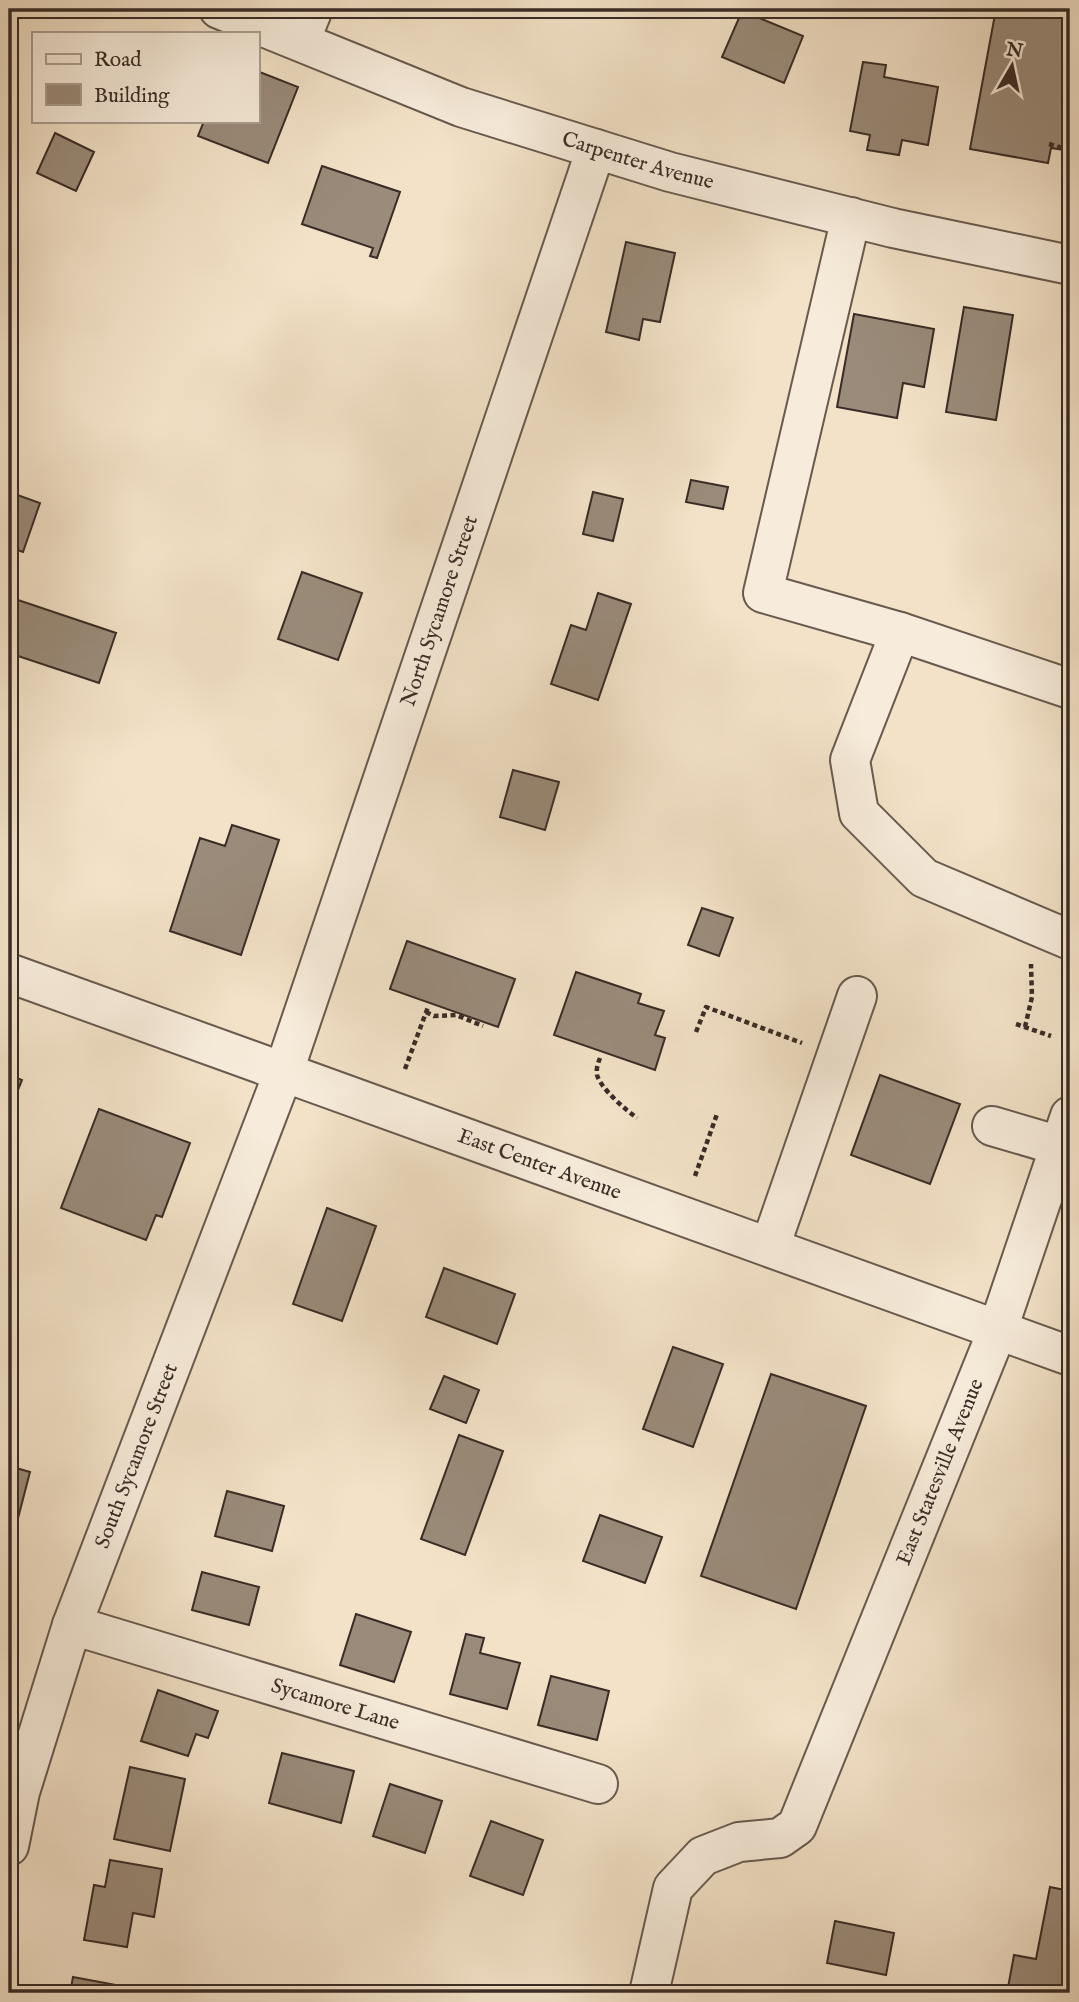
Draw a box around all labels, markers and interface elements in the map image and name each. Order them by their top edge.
legend [32,32,259,122]
north arrow [978,32,1048,102]
text: N [1003,38,1025,64]
text: Road [94,47,142,74]
text: Building [94,83,170,110]
street label: Carpenter Avenue [558,126,717,196]
street label: North Sycamore Street [395,512,485,710]
street label: East Center Avenue [454,1123,625,1207]
street label: South Sycamore Street [89,1360,184,1552]
street label: East Statesville Avenue [890,1374,990,1569]
street label: Sycamore Lane [268,1672,403,1737]

